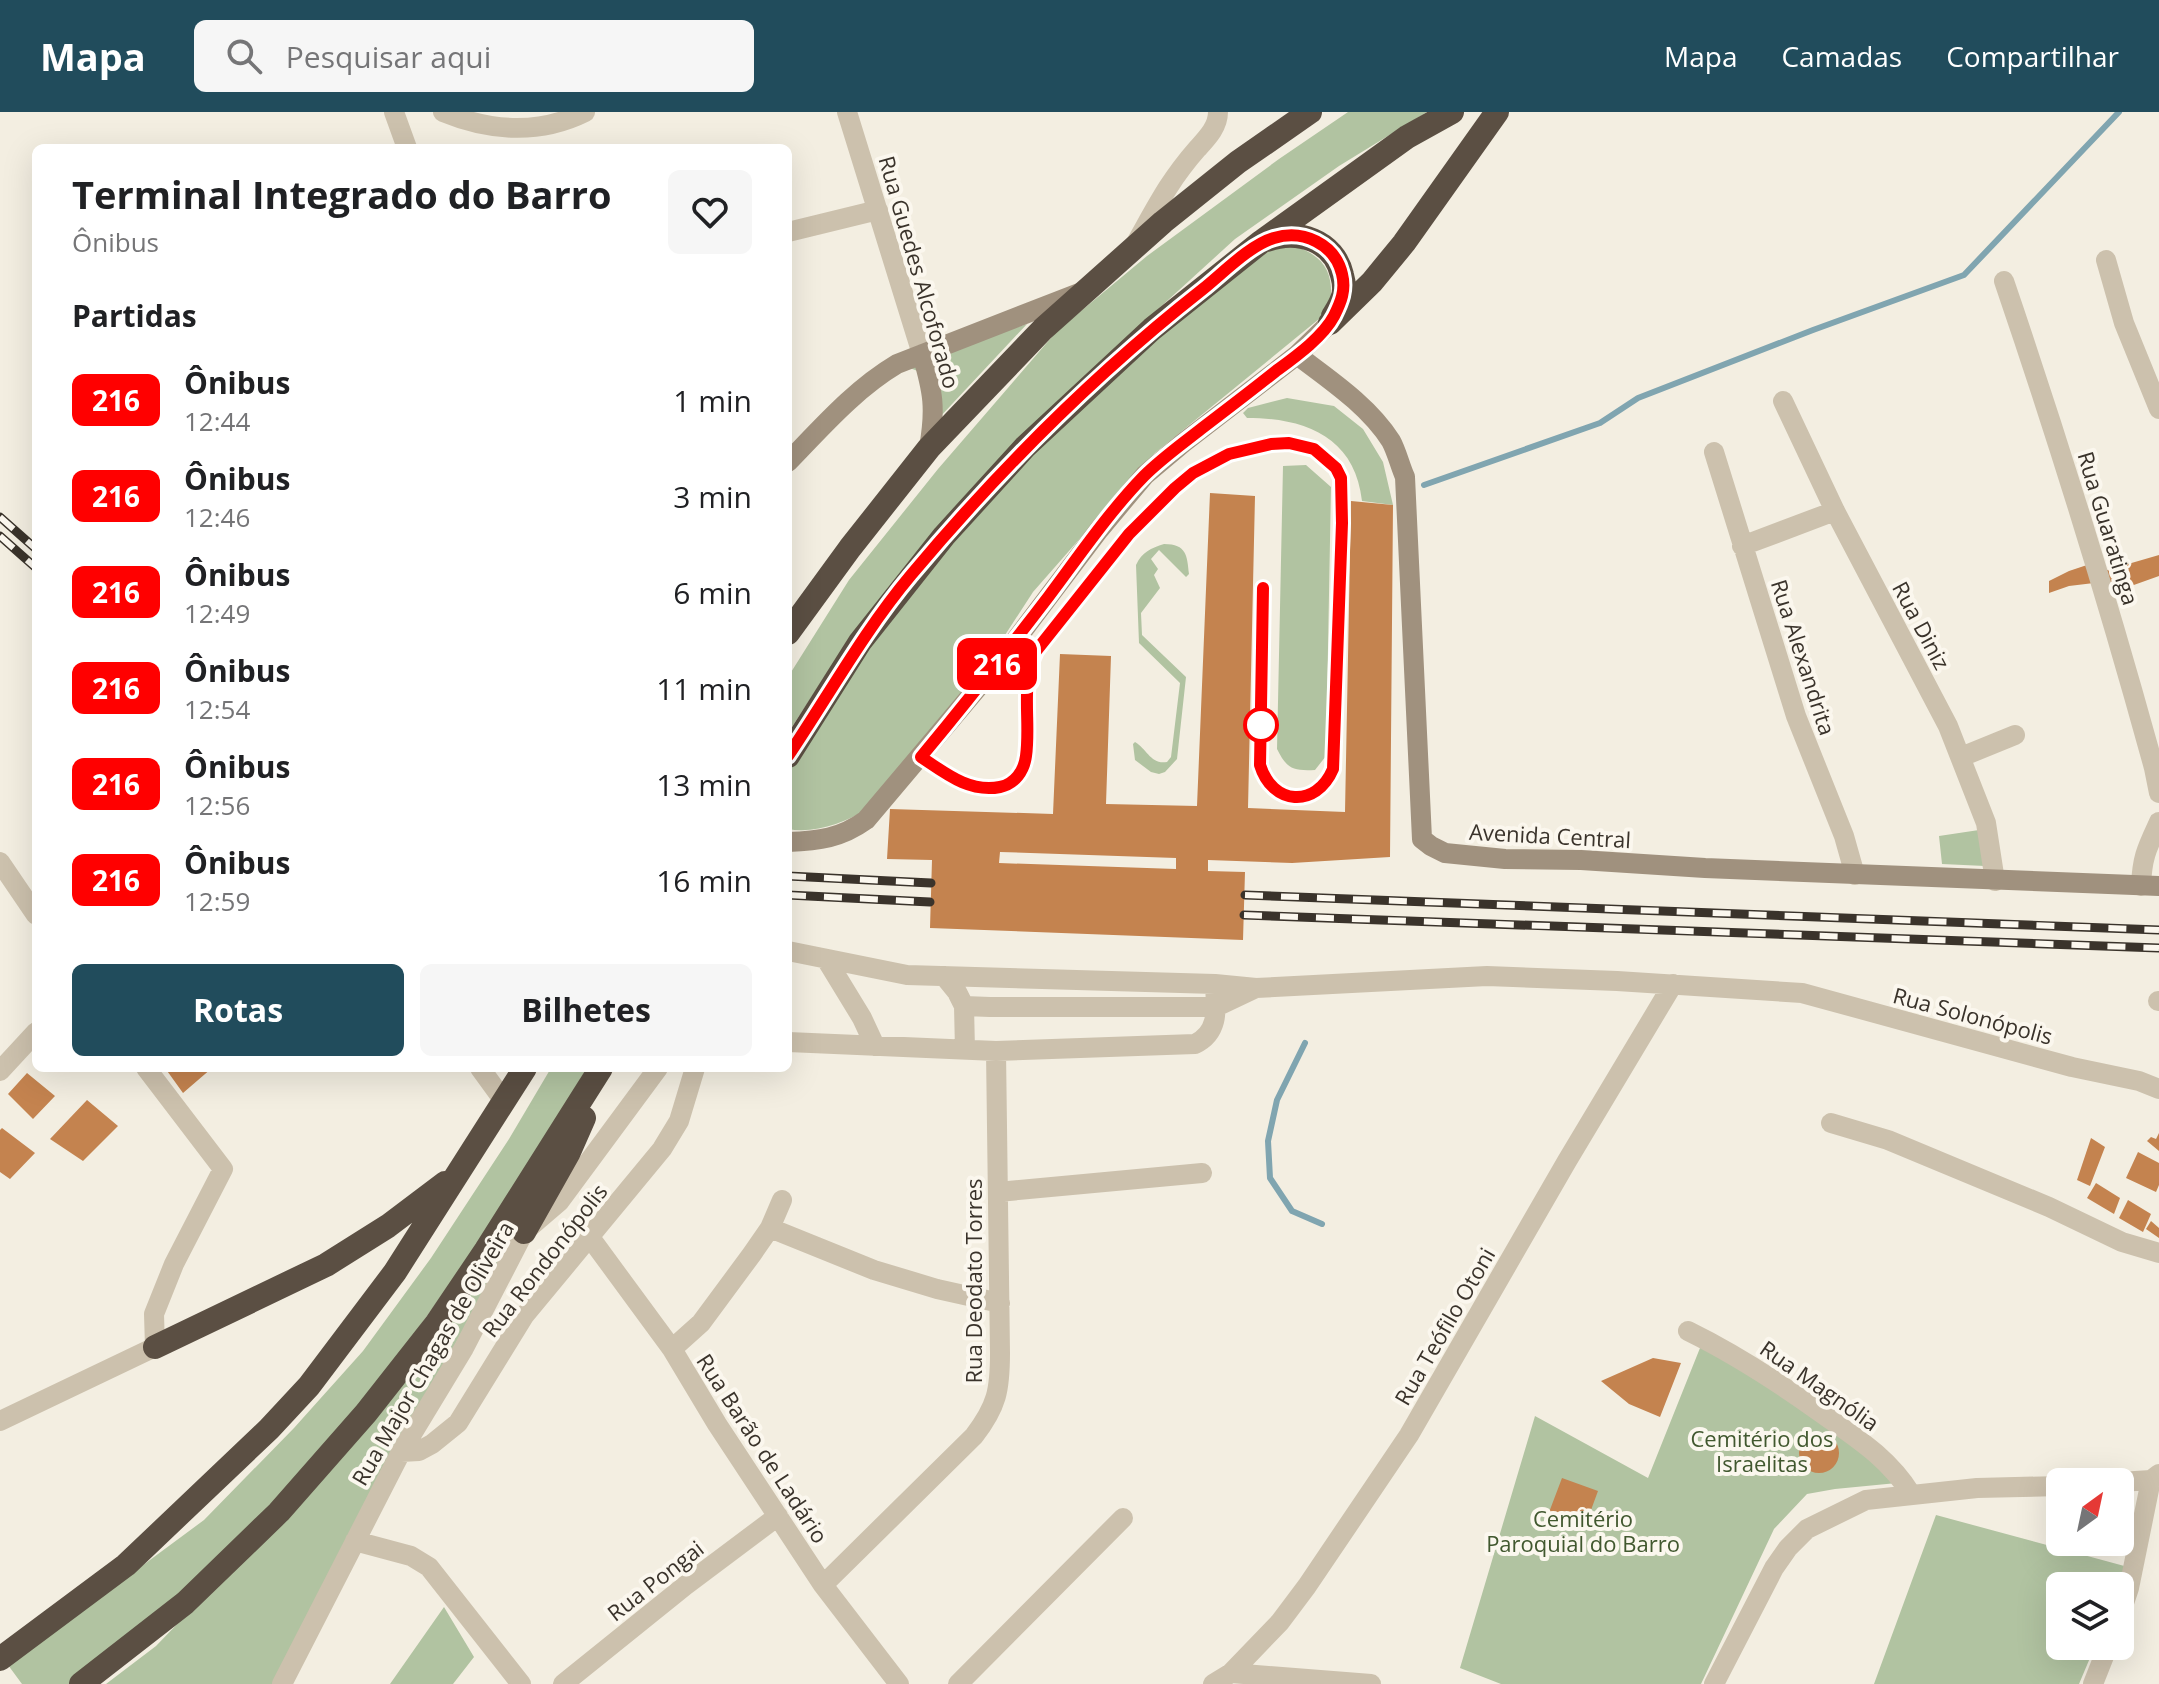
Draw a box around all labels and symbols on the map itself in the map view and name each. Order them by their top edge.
street label: Rua Guedes Alcoforado [872,152,968,392]
street label: Rua Guaratinga [2071,448,2147,608]
street label: Rua Alexandrita [1765,575,1843,739]
street label: Rua Diniz [1886,576,1958,674]
line badge: 216 [951,638,1043,690]
unlabelled marker [1244,708,1278,742]
street label: Avenida Central [1468,816,1632,854]
street label: Rua Solonópolis [1890,979,2056,1051]
street label: Rua Rondonópolis [475,1177,613,1343]
street label: Rua Deodato Torres [958,1178,988,1384]
street label: Rua Major Chagas de Oliveira [344,1215,520,1491]
street label: Rua Teófilo Otoni [1387,1242,1501,1410]
street label: Rua Magnólia [1754,1333,1886,1437]
street label: Rua Barão de Ladário [690,1347,836,1549]
park label: Cemitério dos Israelitas [1691,1423,1834,1478]
north arrow [2046,1468,2134,1556]
park label: Cemitério Paroquial do Barro [1486,1503,1680,1558]
street label: Rua Pongai [601,1533,709,1627]

